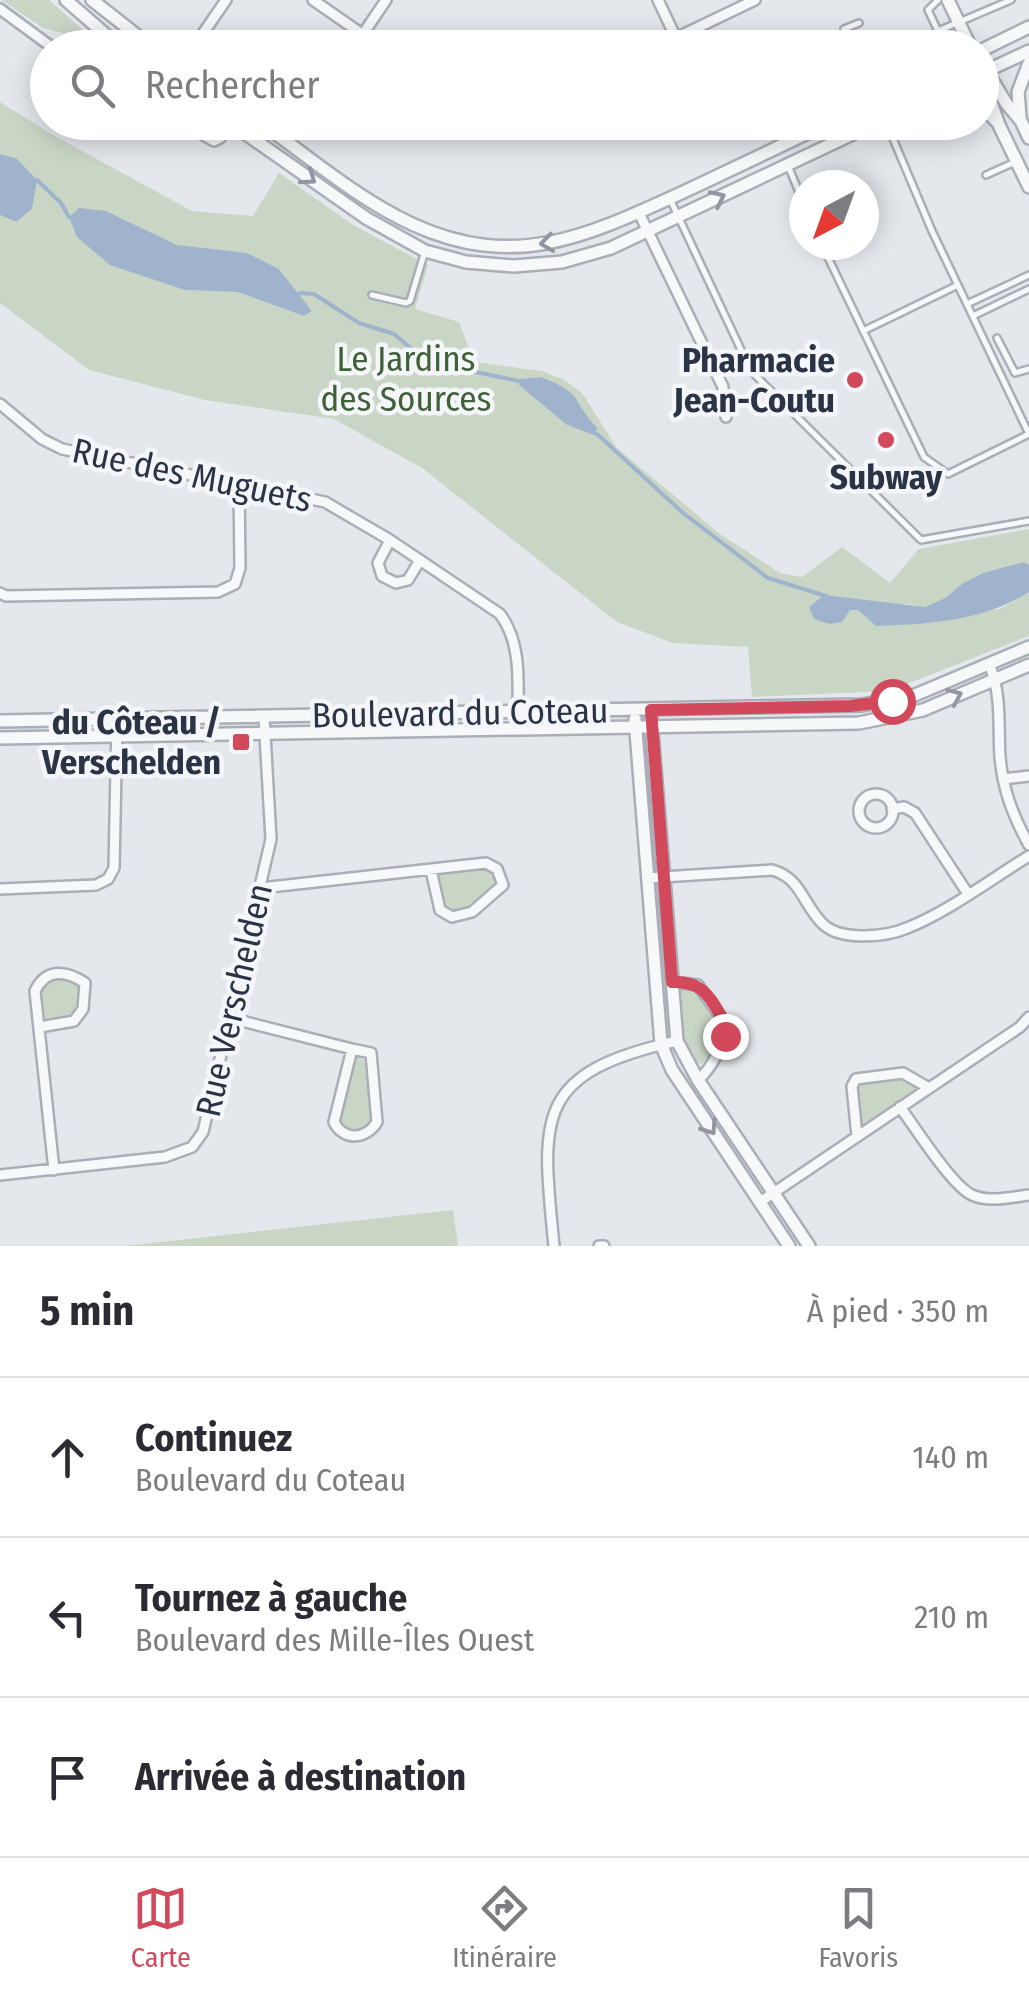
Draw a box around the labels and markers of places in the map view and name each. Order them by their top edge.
place label: Pharmacie Jean-Coutu [673,339,835,421]
marker: Pharmacie Jean-Coutu [844,369,866,391]
marker: Subway [875,429,897,451]
place label: Subway [830,456,943,498]
place label: du Côteau / Verschelden [41,701,221,783]
marker: du Côteau / Verschelden [230,731,252,753]

